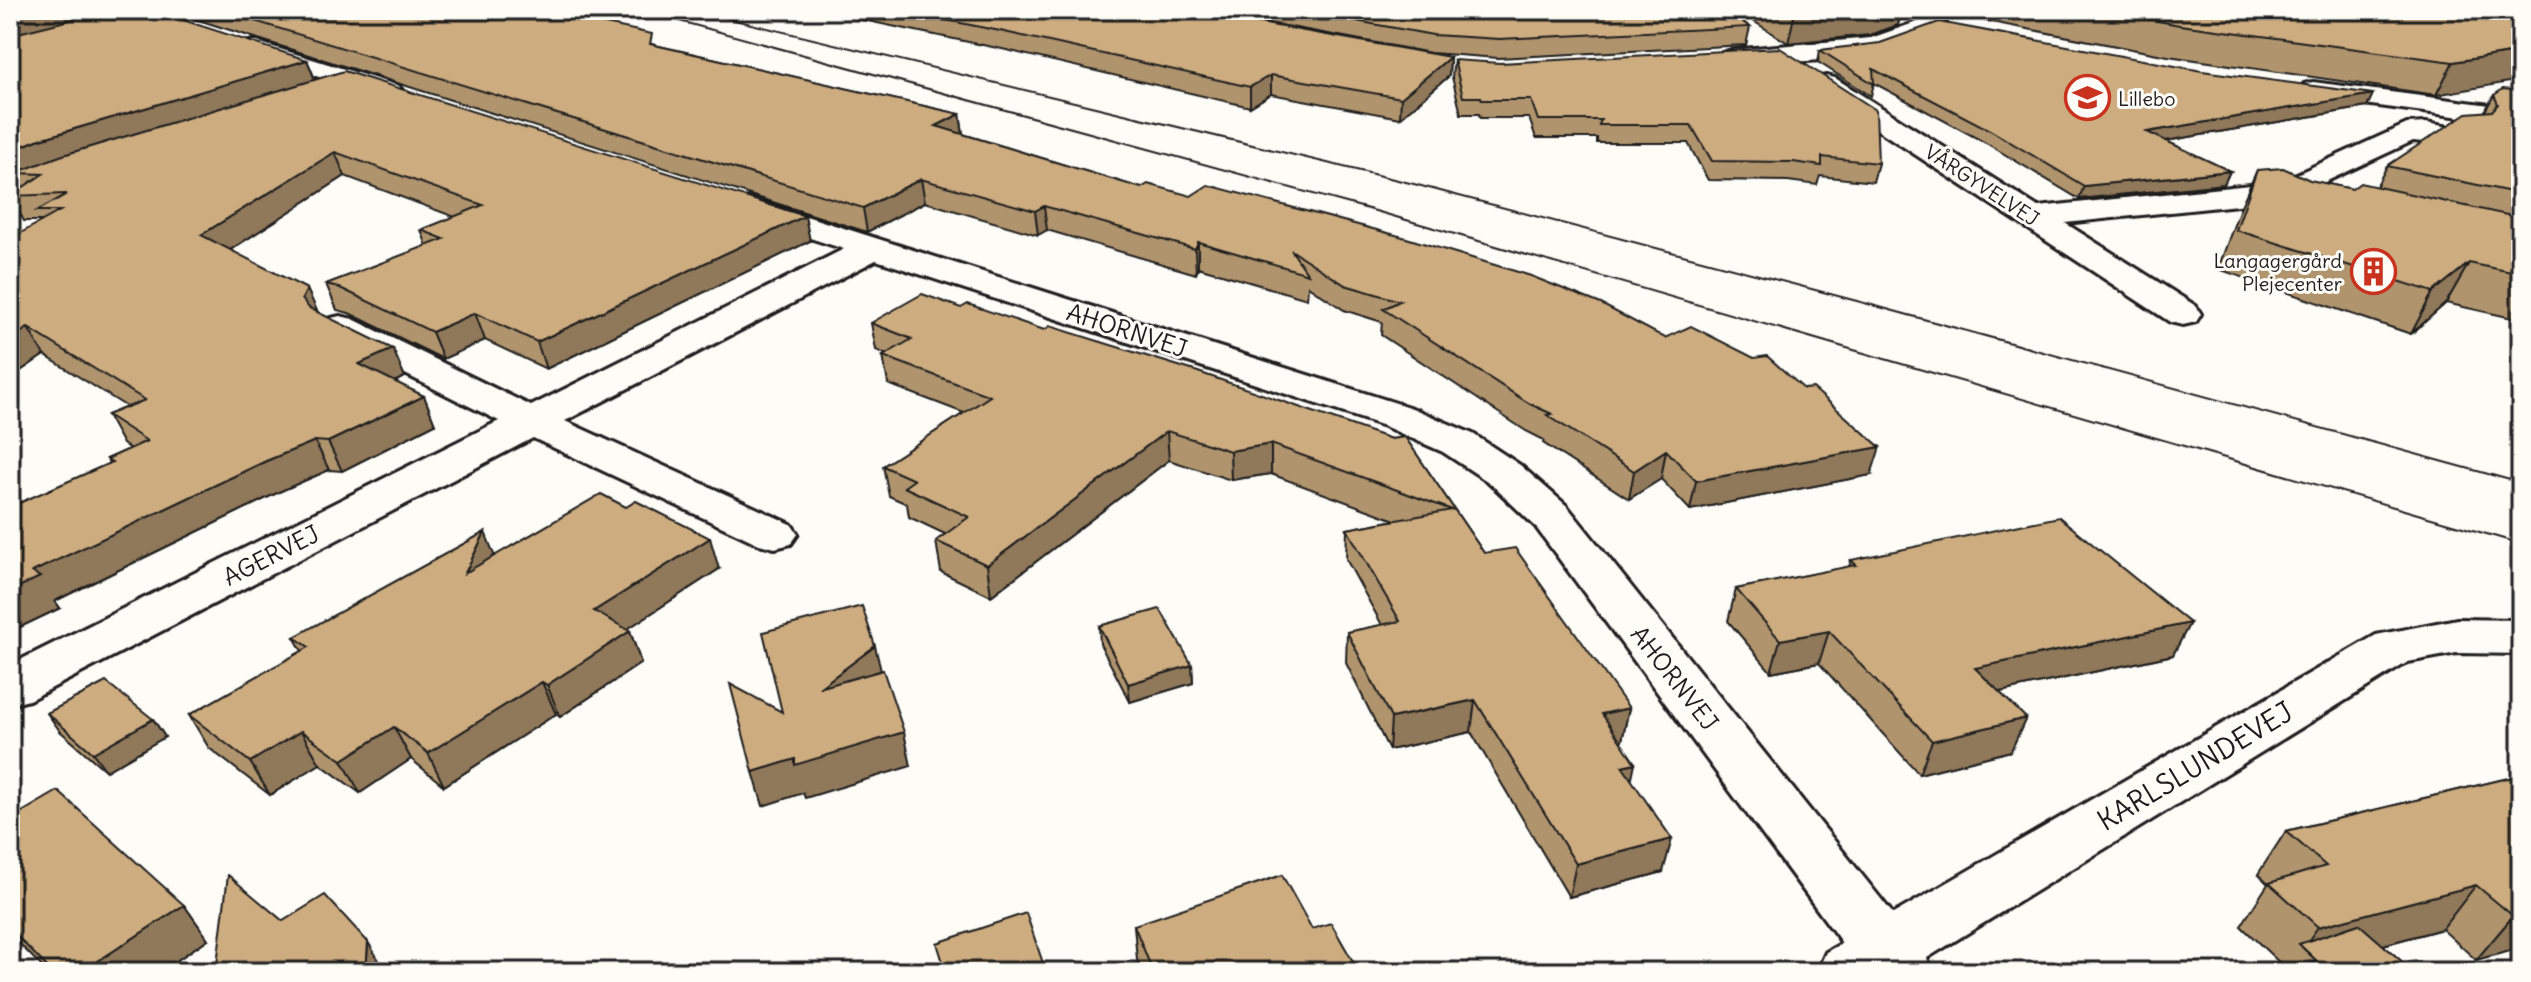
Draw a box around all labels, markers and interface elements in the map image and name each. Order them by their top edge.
school or university icon: Lillebo [2063,74,2111,122]
place label: Lillebo [2118,86,2175,111]
street label: VÅRGYVELVEJ [1920,139,2044,231]
building icon: Langagergård Plejecenter [2349,247,2397,295]
place label: Langagergård Plejecenter [2214,248,2342,296]
street label: AHORNVEJ [1063,296,1191,364]
street label: AGERVEJ [218,518,324,592]
street label: AHORNVEJ [1625,620,1725,736]
street label: KARLSLUNDEVEJ [2091,693,2299,839]

